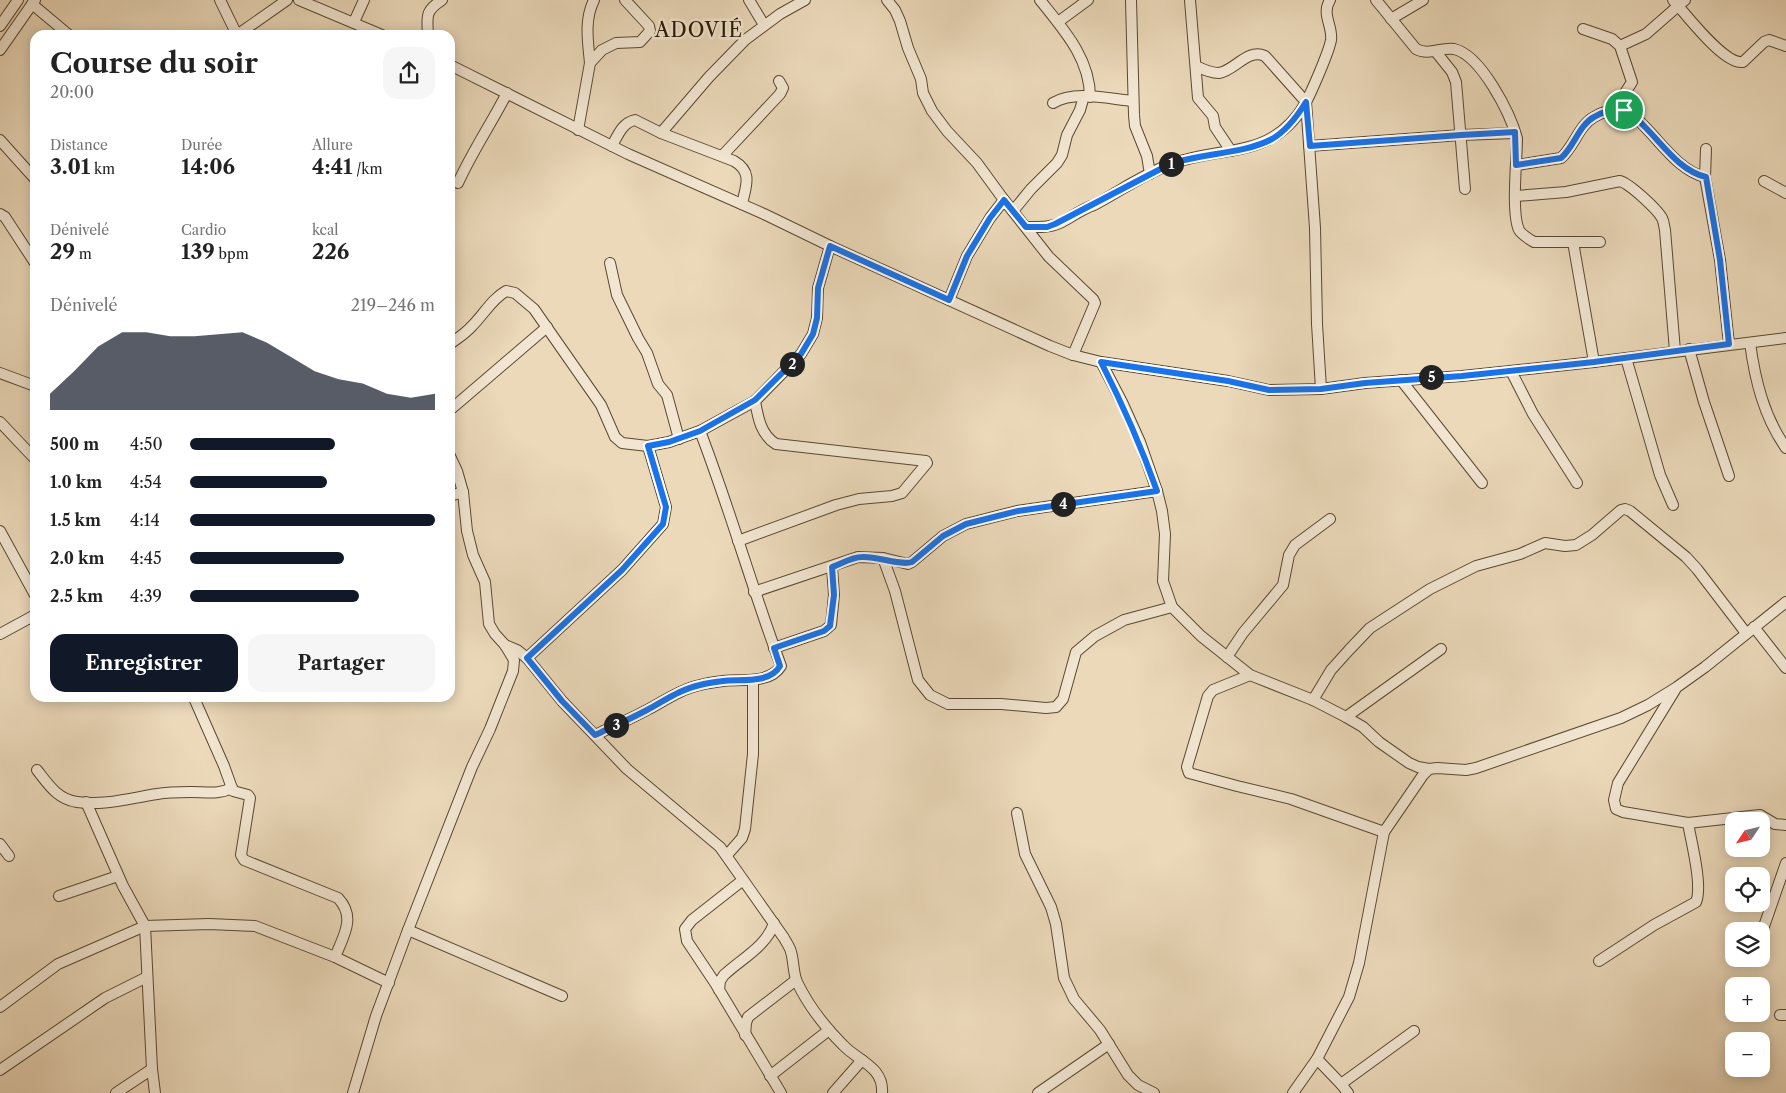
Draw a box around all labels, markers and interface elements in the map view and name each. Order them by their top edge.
district label: ADOVIÉ [654,17,743,42]
text: Course du soir [50,46,258,80]
button: share [383,47,435,99]
text: 20:00 [50,82,94,102]
pin [1603,89,1645,131]
icon: arrive [1610,96,1638,124]
text: Distance [50,136,108,154]
text: Durée [181,136,222,154]
text: Allure [312,136,353,154]
pin: 1 [1158,152,1184,176]
text: 3.01 [50,154,90,179]
text: 14:06 [181,154,235,179]
text: 4:41 [312,154,353,179]
text: 1 [1168,155,1175,173]
text: km [90,160,115,178]
text: /km [353,160,383,178]
text: Dénivelé [50,221,109,239]
text: Cardio [181,221,226,239]
text: kcal [312,221,338,239]
text: 29 [50,239,75,264]
text: 139 [181,239,215,264]
text: 226 [312,239,349,264]
text: m [75,245,92,263]
text: bpm [215,245,249,263]
text: Dénivelé [50,295,118,315]
text: 219–246 m [351,295,435,315]
pin: 2 [780,352,804,376]
text: 2 [788,355,797,373]
pin: 5 [1418,364,1444,390]
text: 5 [1428,368,1435,386]
text: 500 m [50,434,99,454]
text: 4:50 [130,434,163,454]
text: 1.0 km [50,472,102,492]
text: 4:54 [130,472,162,492]
pin: 4 [1050,492,1076,516]
text: 4 [1059,495,1068,513]
text: 1.5 km [50,510,101,530]
text: 4:14 [130,510,160,530]
text: 2.0 km [50,548,104,568]
text: 4:45 [130,548,162,568]
text: 2.5 km [50,586,103,606]
text: 4:39 [130,586,162,606]
button: Enregistrer [50,634,238,692]
button: Partager [248,634,435,692]
pin: 3 [604,712,628,738]
text: 3 [613,716,620,734]
north arrow [1725,812,1770,858]
map controls [1725,812,1770,1077]
button: locate [1725,867,1770,912]
button: layers [1725,922,1770,967]
button: + [1725,977,1770,1022]
button: − [1725,1032,1770,1077]

